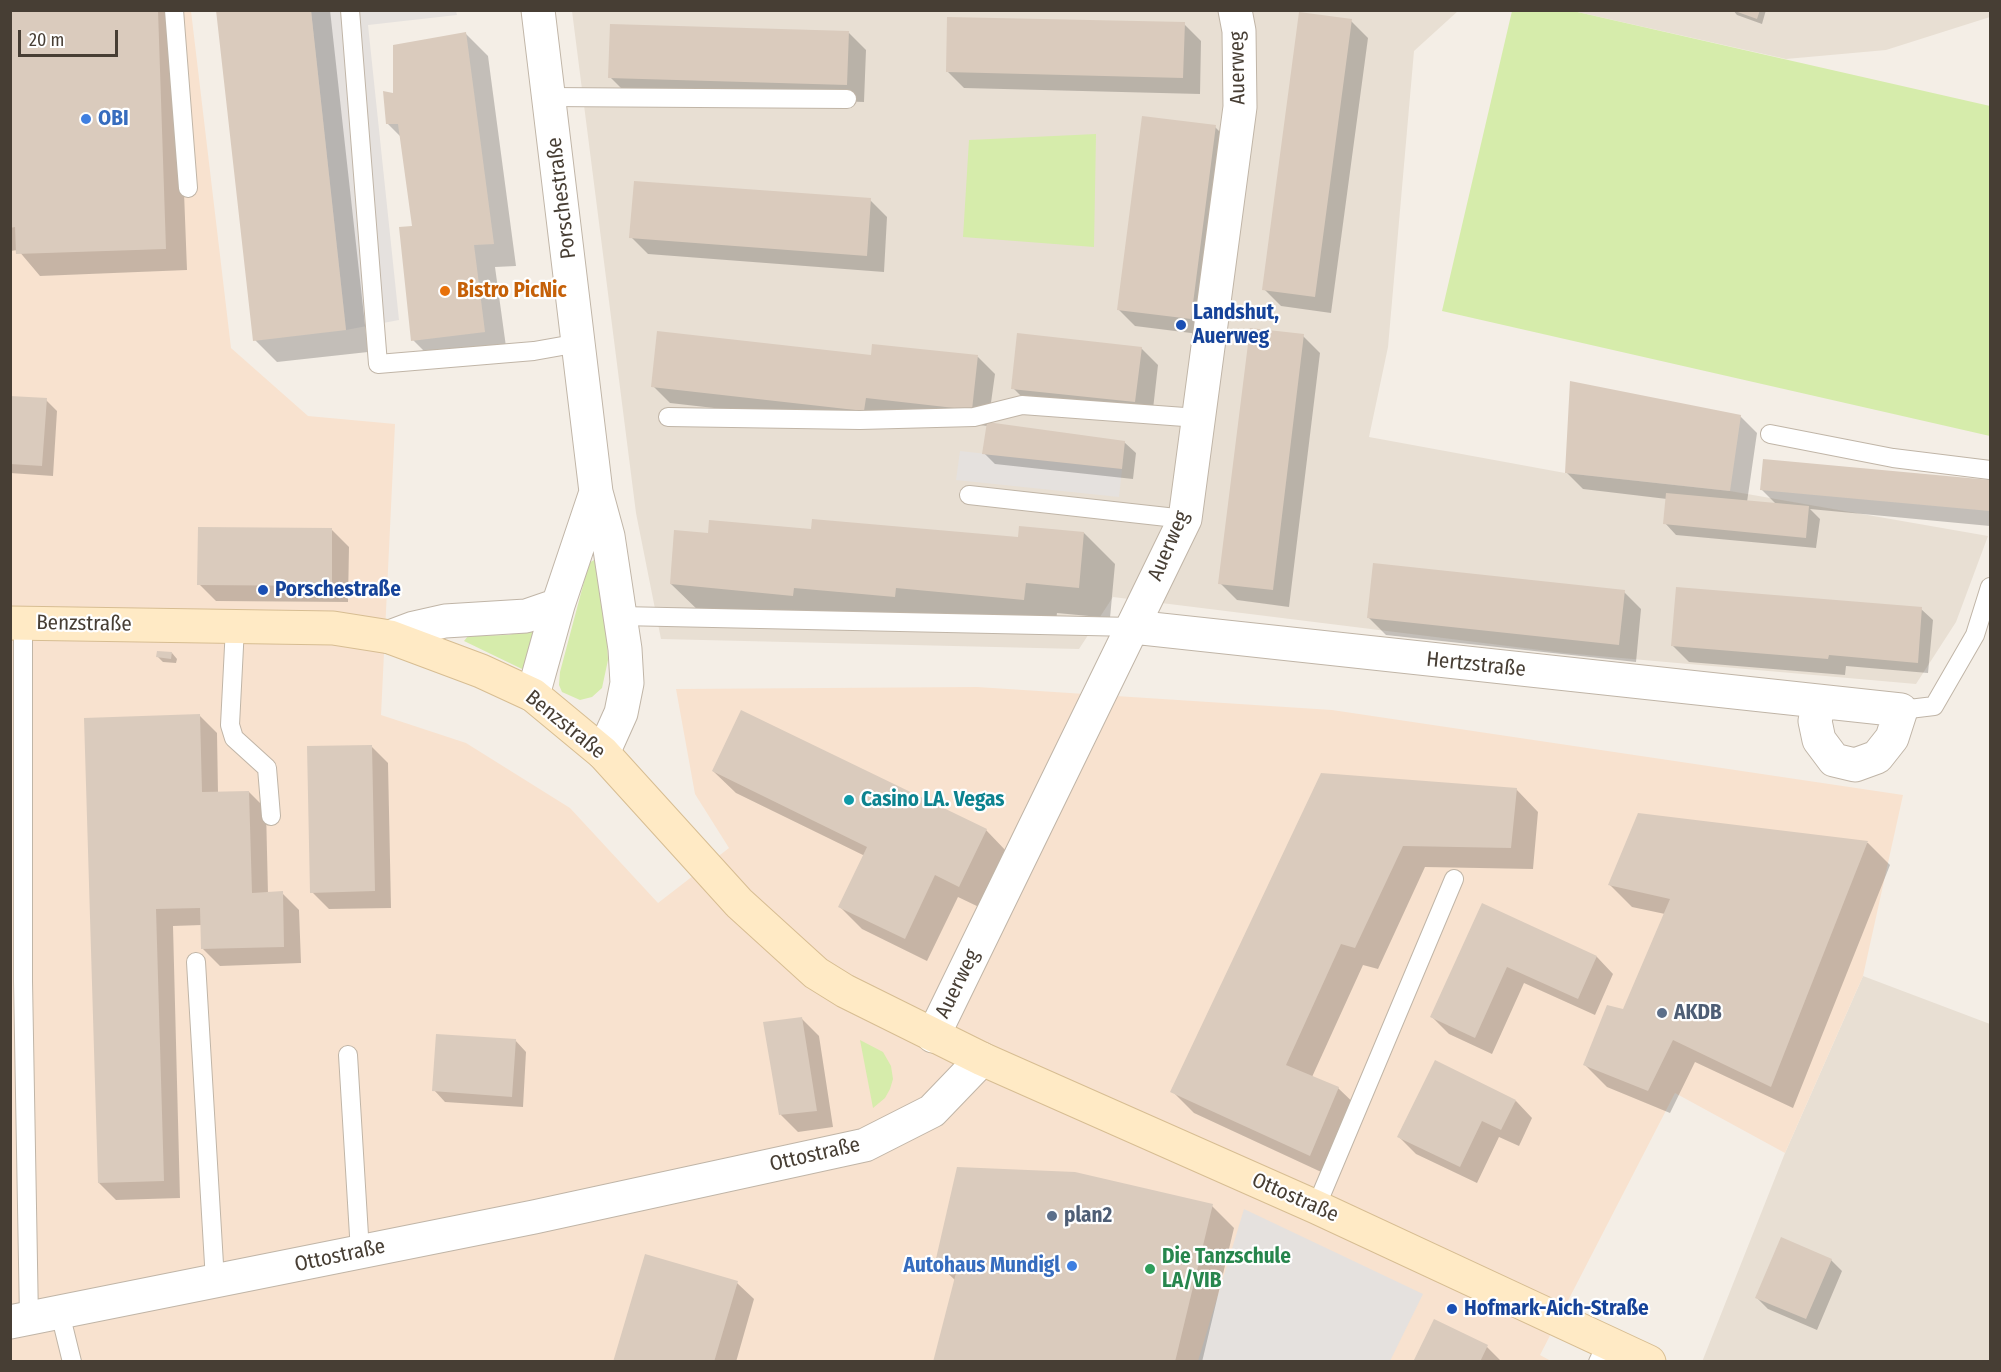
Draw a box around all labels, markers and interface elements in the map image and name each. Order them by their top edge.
scale bar [21,18,122,56]
text: 20 m [29,29,64,51]
street label: Auerweg [1225,31,1251,105]
place label: OBI [98,106,129,132]
marker: OBI [79,112,93,126]
street label: Porschestraße [542,136,582,260]
place label: Bistro PicNic [457,278,567,304]
marker: Bistro PicNic [438,284,452,298]
place label: Landshut, Auerweg [1193,300,1279,350]
marker: Landshut, Auerweg [1174,318,1188,332]
street label: Auerweg [1143,507,1195,585]
place label: Porschestraße [275,577,401,603]
marker: Porschestraße [256,583,270,597]
street label: Benzstraße [36,611,132,637]
street label: Hertzstraße [1425,647,1527,683]
street label: Benzstraße [520,685,610,765]
place label: Casino LA. Vegas [861,787,1004,813]
marker: Casino LA. Vegas [842,793,856,807]
street label: Auerweg [931,945,985,1023]
place label: AKDB [1674,1000,1722,1026]
marker: AKDB [1655,1006,1669,1020]
street label: Ottostraße [767,1132,863,1178]
street label: Ottostraße [1248,1168,1342,1228]
place label: plan2 [1064,1203,1112,1229]
marker: plan2 [1045,1209,1059,1223]
street label: Ottostraße [292,1234,388,1278]
place label: Die Tanzschule LA/VIB [1162,1244,1291,1294]
place label: Autohaus Mundigl [903,1253,1060,1279]
marker: Autohaus Mundigl [1065,1259,1079,1273]
marker: Die Tanzschule LA/VIB [1143,1262,1157,1276]
place label: Hofmark-Aich-Straße [1464,1296,1649,1322]
marker: Hofmark-Aich-Straße [1445,1302,1459,1316]

